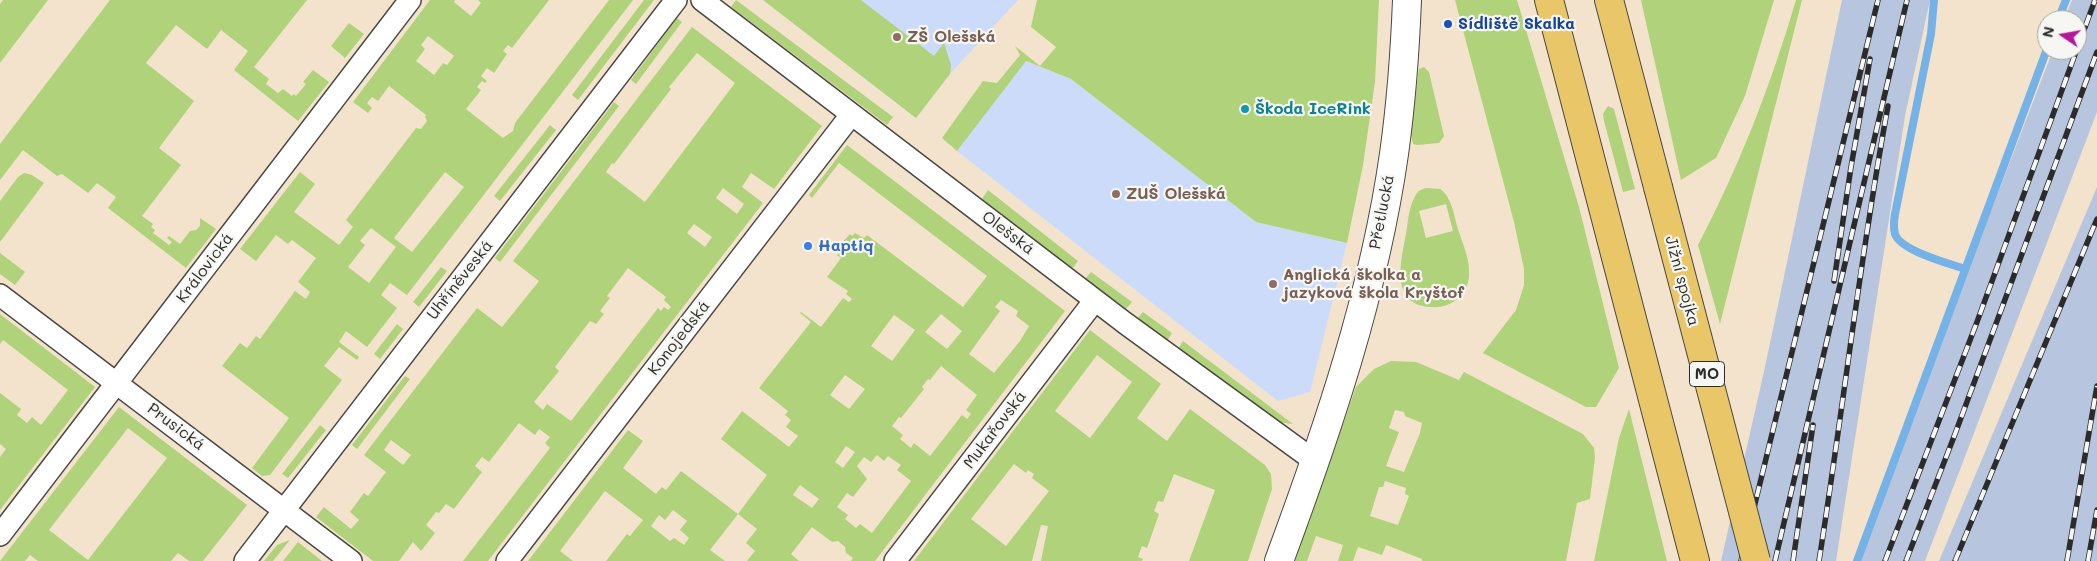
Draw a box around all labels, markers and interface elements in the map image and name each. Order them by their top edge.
north arrow [2037,10,2087,60]
place label: Sídliště Skalka [1458,14,1575,34]
marker: Sídliště Skalka [1442,18,1454,30]
text: N [2037,25,2058,39]
place label: ZŠ Olešská [907,27,996,47]
marker: ZŠ Olešská [891,31,903,43]
place label: Škoda IceRink [1255,99,1371,119]
marker: Škoda IceRink [1239,103,1251,115]
street label: Přetlucká [1365,173,1399,251]
place label: ZUŠ Olešská [1126,184,1226,204]
marker: ZUŠ Olešská [1110,188,1122,200]
street label: Olešská [978,207,1038,259]
street label: Královická [173,229,237,307]
street label: Jižní spojka [1661,234,1703,328]
street label: Uhříněveská [423,236,497,324]
place label: Haptiq [818,236,874,256]
marker: Haptiq [802,240,814,252]
place label: Anglická školka a jazyková škola Kryštof [1283,265,1464,303]
marker: Anglická školka a jazyková škola Kryštof [1267,278,1279,290]
street label: Konojedská [644,297,714,379]
road number: MO [1690,362,1724,386]
street label: Mukařovská [960,387,1030,473]
street label: Prusická [143,399,209,455]

